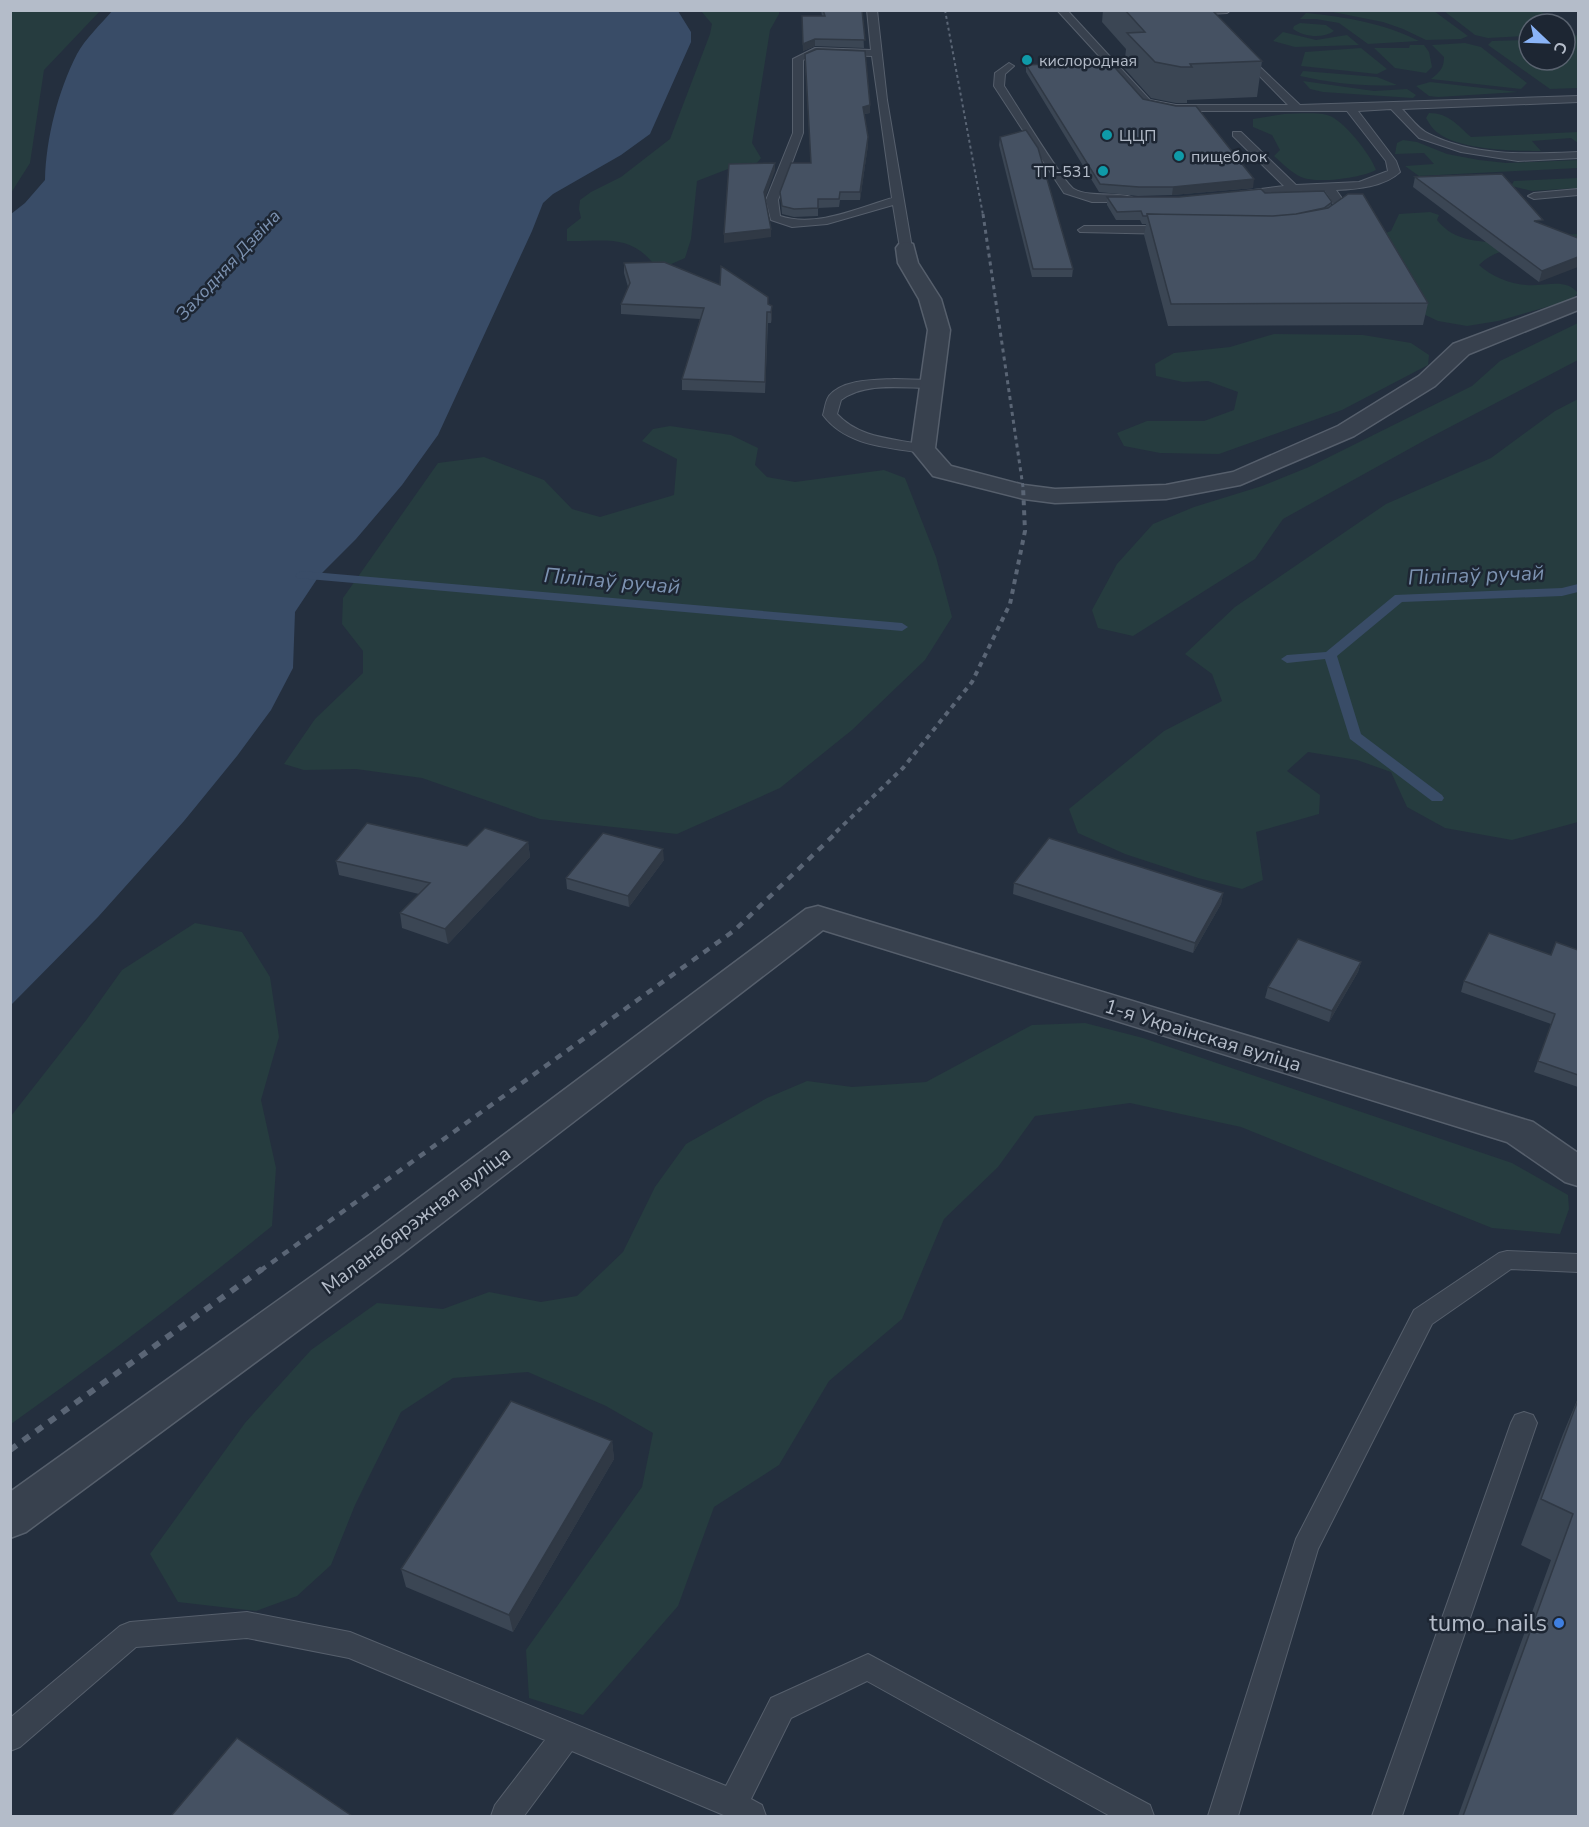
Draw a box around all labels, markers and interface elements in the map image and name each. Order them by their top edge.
north arrow [1517,12,1577,72]
text: С [1548,38,1572,57]
place label: кислородная [1039,50,1137,72]
marker: кислородная [1020,53,1034,67]
place label: ЦЦП [1119,125,1156,147]
marker: ЦЦП [1100,128,1114,142]
place label: пищеблок [1191,146,1268,168]
marker: пищеблок [1172,149,1186,163]
place label: ТП-531 [1034,161,1091,183]
marker: ТП-531 [1096,164,1110,178]
water label: Заходняя Дзвіна [170,204,286,326]
water label: Піліпаў ручай [1407,559,1545,591]
water label: Піліпаў ручай [543,561,681,601]
street label: 1-я Украінская вуліца [1101,993,1305,1078]
street label: Маланабярэжная вуліца [316,1140,516,1301]
place label: tumo_nails [1429,1607,1547,1639]
marker: tumo_nails [1552,1616,1566,1630]

